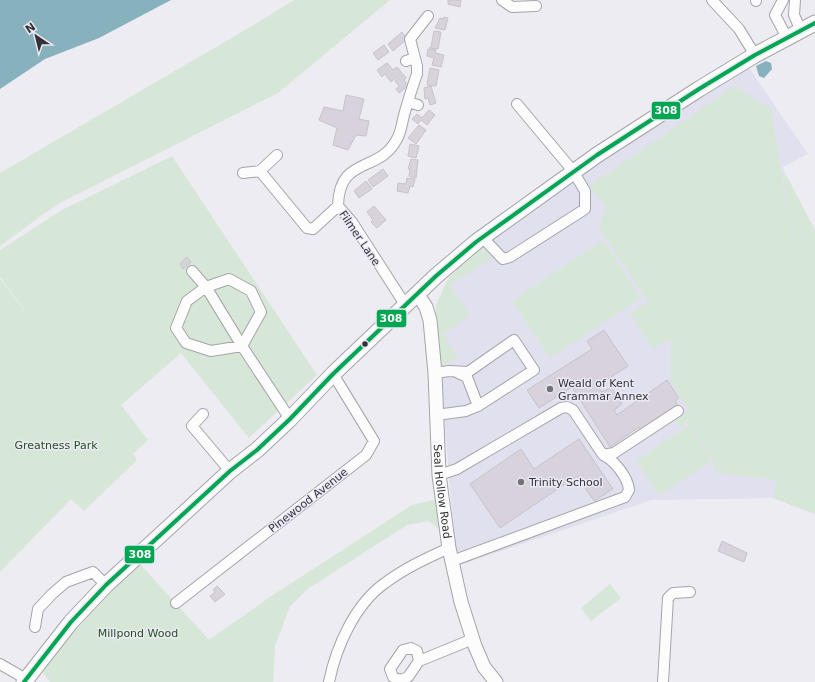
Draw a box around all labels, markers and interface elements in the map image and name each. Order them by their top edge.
north arrow [16,16,56,56]
text: N [23,20,38,36]
line badge: 308 [651,101,681,120]
text: 308 [655,104,677,117]
street label: Filmer Lane [336,208,383,269]
line badge: 308 [376,309,407,328]
text: 308 [380,312,402,325]
unlabelled marker [360,339,370,349]
place label: Weald of Kent Grammar Annex [558,377,649,403]
marker: Weald of Kent Grammar Annex [545,384,555,394]
park label: Greatness Park [14,439,98,452]
street label: Seal Hollow Road [431,444,454,540]
street label: Pinewood Avenue [266,465,351,535]
place label: Trinity School [528,476,603,489]
marker: Trinity School [516,477,526,487]
line badge: 308 [124,545,155,564]
text: 308 [129,548,151,561]
park label: Millpond Wood [98,627,178,640]

